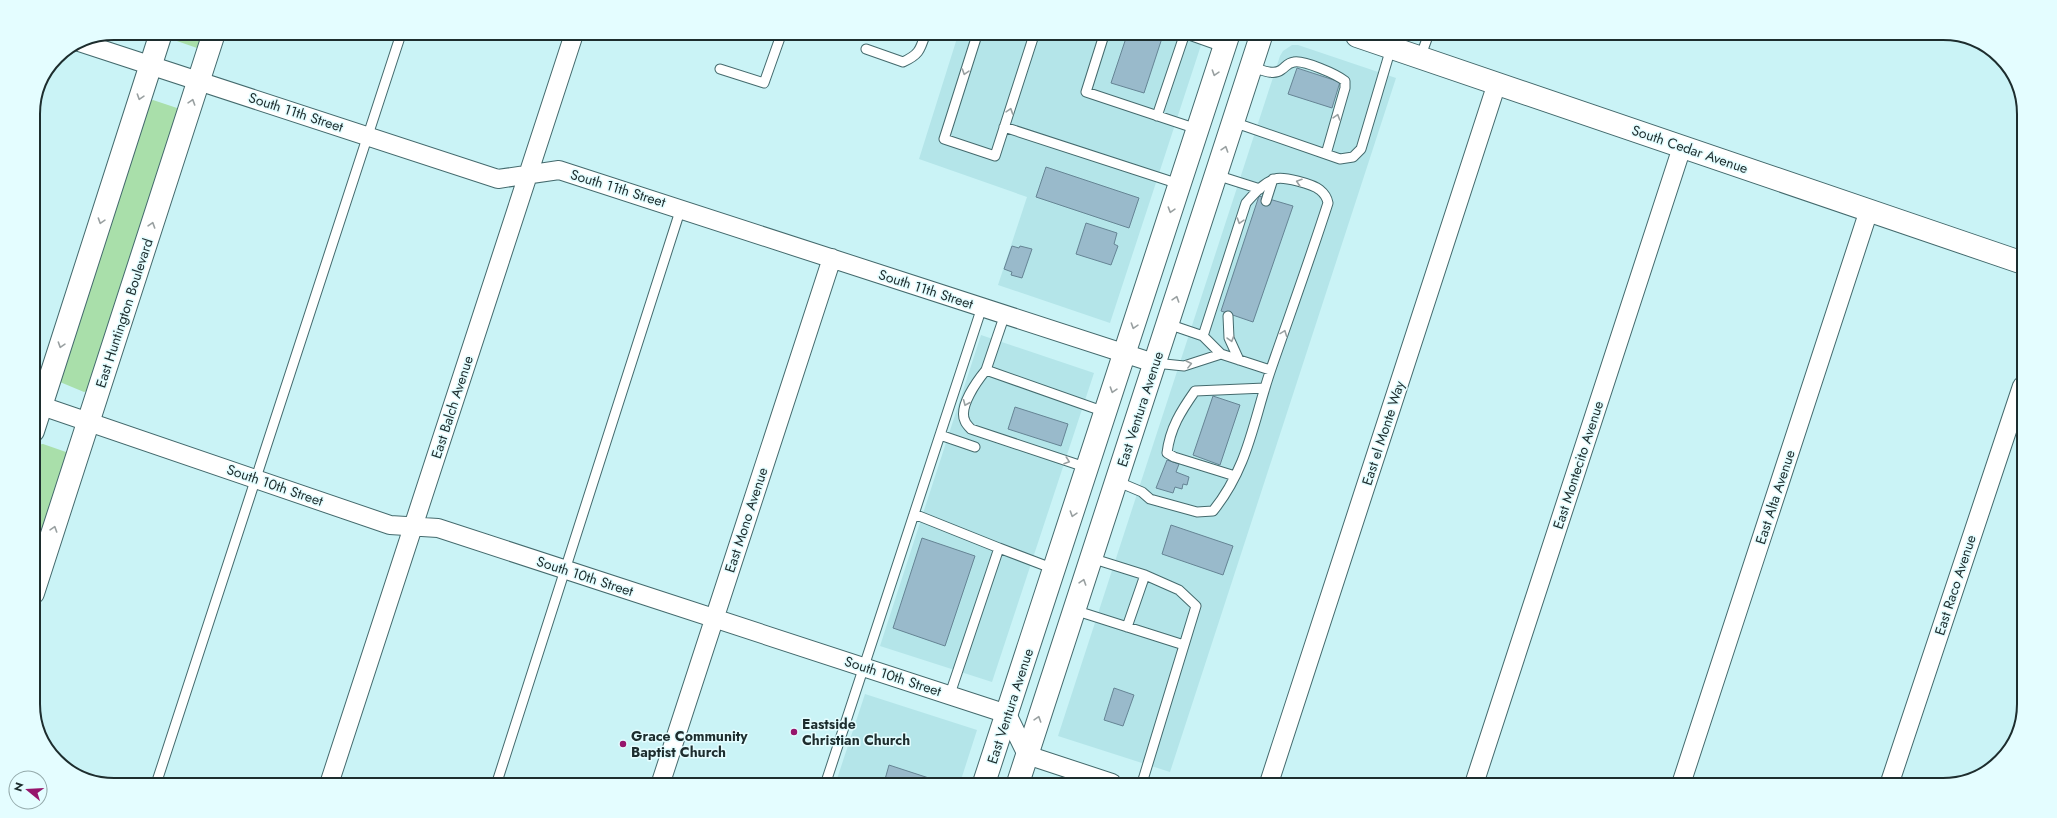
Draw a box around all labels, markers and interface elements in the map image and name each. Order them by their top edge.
one-way arrow [962,68,970,75]
one-way arrow [1211,69,1220,76]
street label: South 11th Street [246,87,347,137]
one-way arrow [136,93,145,100]
one-way arrow [187,98,196,105]
one-way arrow [1005,107,1013,114]
one-way arrow [1332,113,1341,120]
street label: South Cedar Avenue [1629,120,1751,178]
one-way arrow [1220,146,1229,153]
street label: South 11th Street [568,164,669,212]
one-way arrow [1295,178,1302,187]
one-way arrow [1167,206,1175,213]
one-way arrow [97,217,105,224]
one-way arrow [1236,217,1245,224]
one-way arrow [147,222,156,229]
street label: East Huntington Boulevard [90,236,158,390]
street label: South 11th Street [876,264,977,314]
one-way arrow [1171,296,1180,303]
one-way arrow [1130,322,1139,329]
one-way arrow [1279,330,1287,337]
one-way arrow [1226,335,1235,342]
one-way arrow [57,341,66,348]
street label: East Ventura Avenue [1112,349,1168,469]
street label: East Balch Avenue [426,353,478,461]
one-way arrow [1185,361,1192,369]
street label: East el Monte Way [1357,377,1410,488]
one-way arrow [1109,387,1118,394]
street label: East Montecito Avenue [1548,398,1608,532]
one-way arrow [963,399,971,406]
street label: East Alta Avenue [1750,447,1800,547]
one-way arrow [1064,456,1071,465]
street label: South 10th Street [224,459,326,511]
street label: East Mono Avenue [720,465,772,575]
one-way arrow [1069,510,1078,517]
one-way arrow [49,526,58,533]
street label: East Raco Avenue [1929,532,1981,638]
street label: South 10th Street [534,551,637,601]
one-way arrow [1078,579,1087,586]
street label: East Ventura Avenue [982,646,1038,766]
street label: South 10th Street [842,651,945,701]
place label: Eastside Christian Church [802,714,910,750]
one-way arrow [1033,716,1042,723]
place label: Grace Community Baptist Church [631,726,748,762]
marker: Eastside Christian Church [789,727,799,737]
marker: Grace Community Baptist Church [618,739,628,749]
north arrow [8,770,48,810]
text: N [10,780,27,794]

